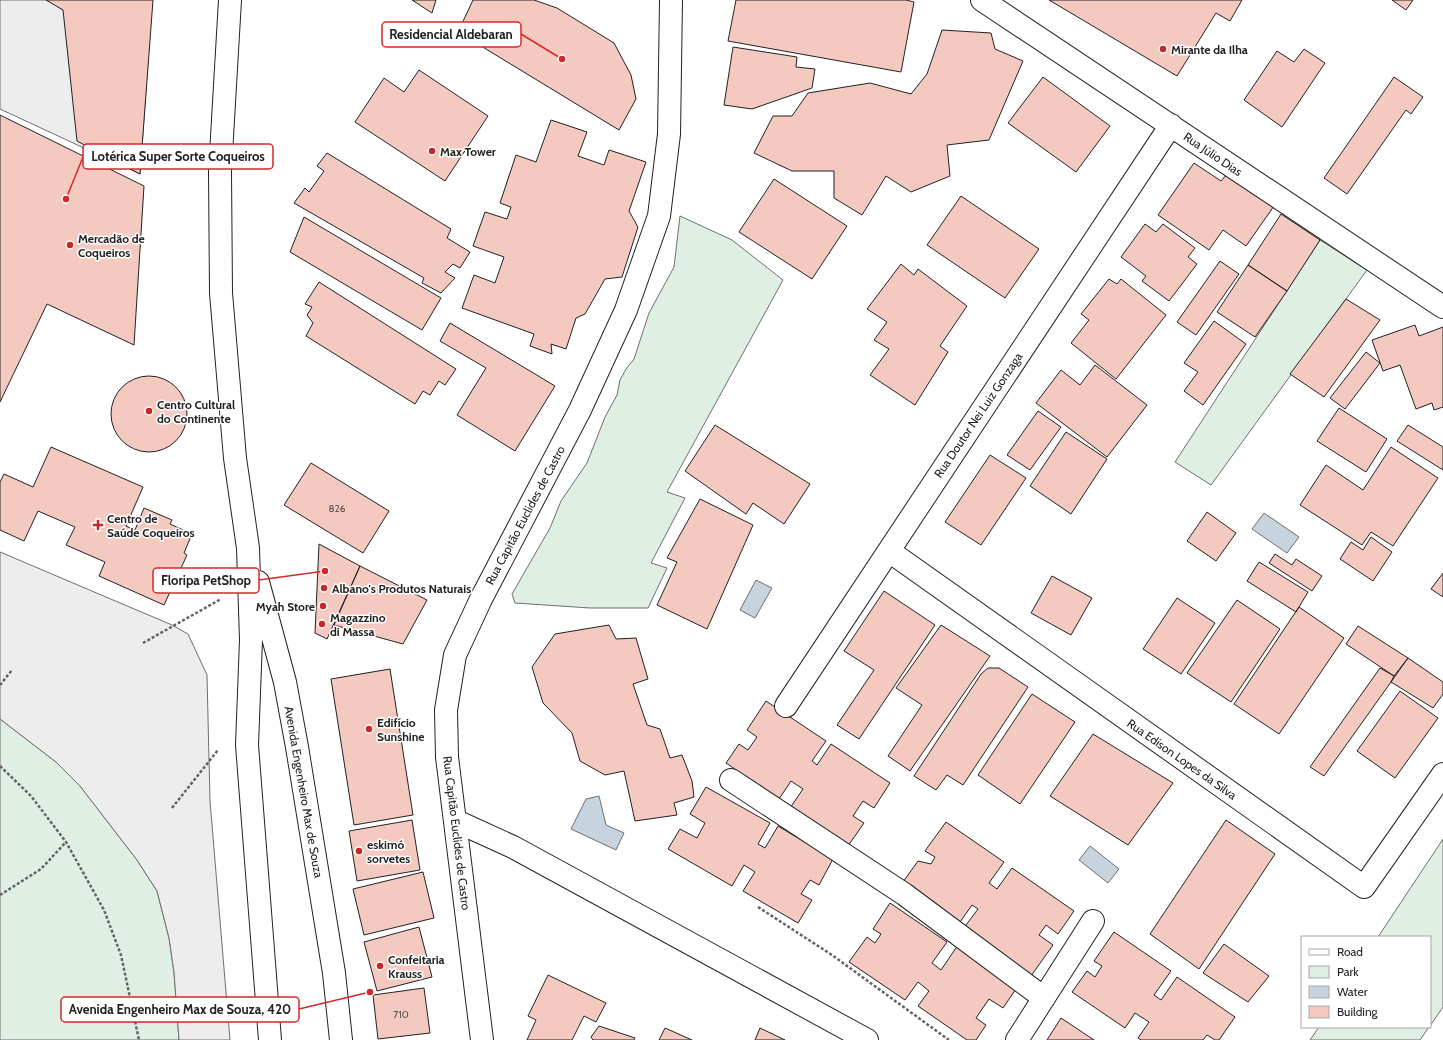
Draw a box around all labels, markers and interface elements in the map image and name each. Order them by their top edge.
callout: Residencial Aldebaran [382,22,521,47]
text: Residencial Aldebaran [389,26,513,42]
place label: Mirante da Ilha [1171,42,1248,57]
marker: Mirante da Ilha [1158,44,1168,54]
street label: Rua Júlio Dias [1181,129,1245,179]
callout: Lotérica Super Sorte Coqueiros [83,144,273,169]
place label: Max Tower [440,144,496,159]
marker: Max Tower [427,146,437,156]
text: Lotérica Super Sorte Coqueiros [91,148,265,164]
place label: Mercadão de Coqueiros [78,231,145,260]
marker: Mercadão de Coqueiros [65,240,75,250]
street label: Rua Doutor Nei Luiz Gonzaga [930,349,1026,480]
place label: Centro Cultural do Continente [157,397,235,426]
marker: Centro Cultural do Continente [144,406,154,416]
street label: Rua Capitão Euclides de Castro [482,443,568,587]
house number: 826 [329,502,346,515]
place label: Centro de Saúde Coqueiros [107,511,195,540]
marker: Centro de Saúde Coqueiros [92,519,104,531]
callout: Floripa PetShop [153,568,259,593]
text: Floripa PetShop [161,572,252,588]
place label: Albano's Produtos Naturais [332,581,471,596]
marker: Albano's Produtos Naturais [319,583,329,593]
place label: Myah Store [256,599,315,614]
marker: Myah Store [318,601,328,611]
place label: Magazzino di Massa [330,610,386,639]
marker: Magazzino di Massa [317,619,327,629]
street label: Avenida Engenheiro Max de Souza [281,705,327,879]
place label: Edifício Sunshine [377,715,425,744]
street label: Rua Edison Lopes da Silva [1124,715,1240,803]
marker: Edifício Sunshine [364,724,374,734]
street label: Rua Capitão Euclides de Castro [440,755,474,911]
place label: eskimó sorvetes [367,837,410,866]
marker: eskimó sorvetes [354,846,364,856]
legend [1301,936,1431,1028]
text: Road [1337,944,1363,959]
place label: Confeitaria Krauss [388,952,445,981]
marker: Confeitaria Krauss [375,961,385,971]
text: Park [1337,964,1359,979]
text: Water [1337,984,1368,999]
callout: Avenida Engenheiro Max de Souza, 420 [61,997,299,1022]
text: Avenida Engenheiro Max de Souza, 420 [69,1001,291,1017]
text: Building [1337,1004,1379,1019]
house number: 710 [393,1008,409,1021]

